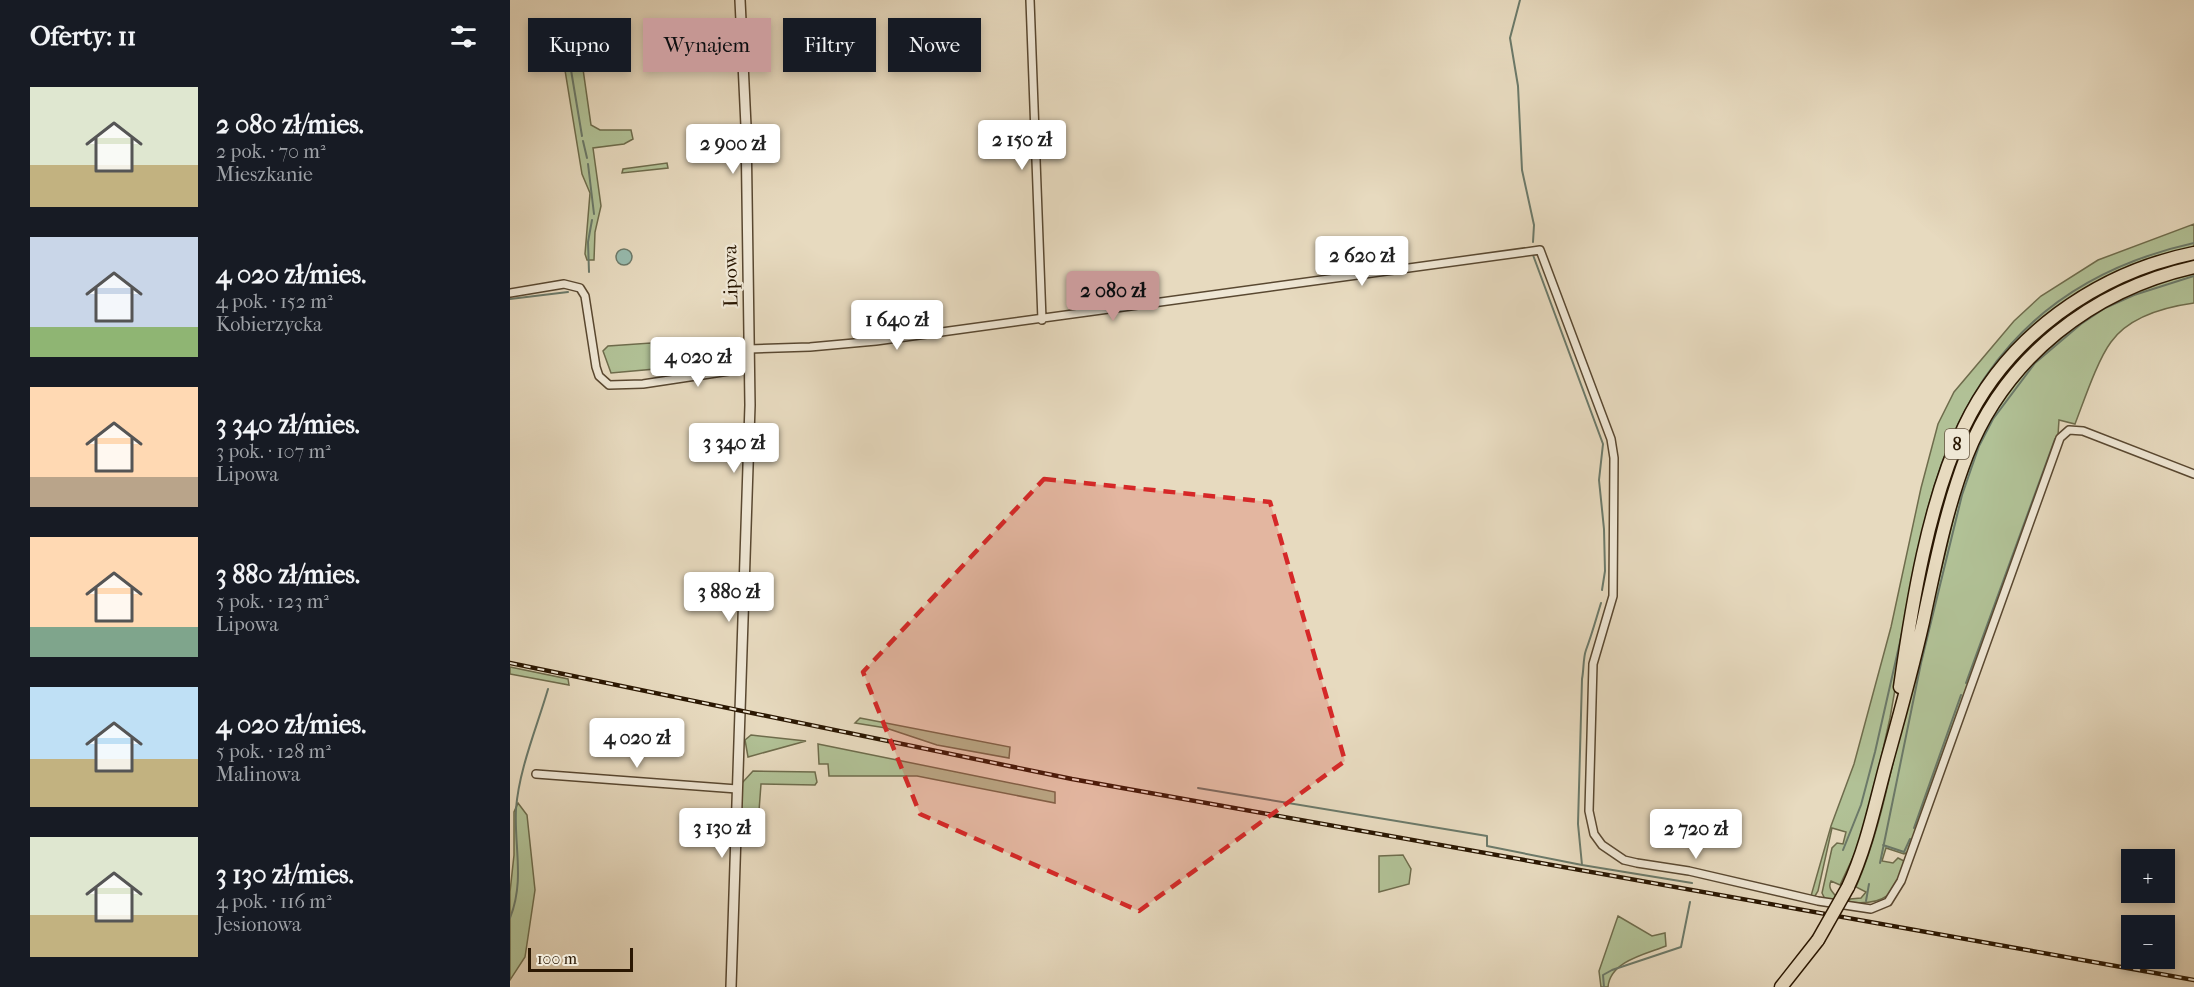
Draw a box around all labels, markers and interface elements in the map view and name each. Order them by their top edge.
chip: Kupno [528,18,631,72]
chip: Wynajem [643,18,771,72]
chip: Filtry [783,18,876,72]
chip: Nowe [888,18,981,72]
icon: filters [447,20,480,53]
text: Oferty: 11 [30,21,136,52]
text: 2 080 zł/mies. [216,109,364,140]
icon: home [78,111,150,183]
pin: 2 150 zł [960,120,1084,171]
pin: 2 900 zł [671,124,795,175]
text: 2 150 zł [992,128,1052,151]
text: 2 900 zł [700,132,766,155]
text: 2 pok. · 70 m² [216,140,326,163]
text: Mieszkanie [216,163,313,186]
pin: 2 620 zł [1300,236,1424,287]
street label: Lipowa [718,244,743,307]
text: 2 620 zł [1329,244,1395,267]
text: 4 020 zł/mies. [216,259,366,290]
icon: home [78,261,150,333]
pin: 2 080 zł [1051,271,1175,322]
text: 2 080 zł [1080,279,1146,302]
text: 4 pok. · 152 m² [216,290,333,313]
pin: 1 640 zł [835,300,959,351]
text: 1 640 zł [865,308,929,331]
text: Kobierzycka [216,313,322,336]
pin: 4 020 zł [636,337,760,388]
text: 4 020 zł [664,345,732,368]
text: 3 340 zł/mies. [216,409,360,440]
icon: home [78,411,150,483]
pin: 3 340 zł [672,423,796,474]
road number: 8 [1945,429,1969,459]
text: 3 340 zł [703,431,765,454]
text: 3 pok. · 107 m² [216,440,331,463]
text: Lipowa [216,463,278,486]
text: 3 880 zł/mies. [216,559,360,590]
icon: home [78,561,150,633]
pin: 3 880 zł [667,572,791,623]
text: 3 880 zł [698,580,760,603]
text: 5 pok. · 123 m² [216,590,329,613]
text: Lipowa [216,613,278,636]
text: 4 020 zł/mies. [216,709,366,740]
icon: home [78,711,150,783]
pin: 4 020 zł [575,718,699,769]
text: 4 020 zł [603,726,671,749]
text: 5 pok. · 128 m² [216,740,331,763]
text: Malinowa [216,763,300,786]
pin: 3 130 zł [660,808,784,859]
pin: 2 720 zł [1634,809,1758,860]
text: 3 130 zł [693,816,751,839]
text: 2 720 zł [1664,817,1728,840]
map controls [2121,849,2175,969]
button: + [2121,849,2175,903]
text: 3 130 zł/mies. [216,859,354,890]
icon: home [78,861,150,933]
text: 4 pok. · 116 m² [216,890,332,913]
text: Jesionowa [216,913,301,936]
button: − [2121,915,2175,969]
scale bar [528,945,633,972]
text: 100 m [537,949,577,968]

